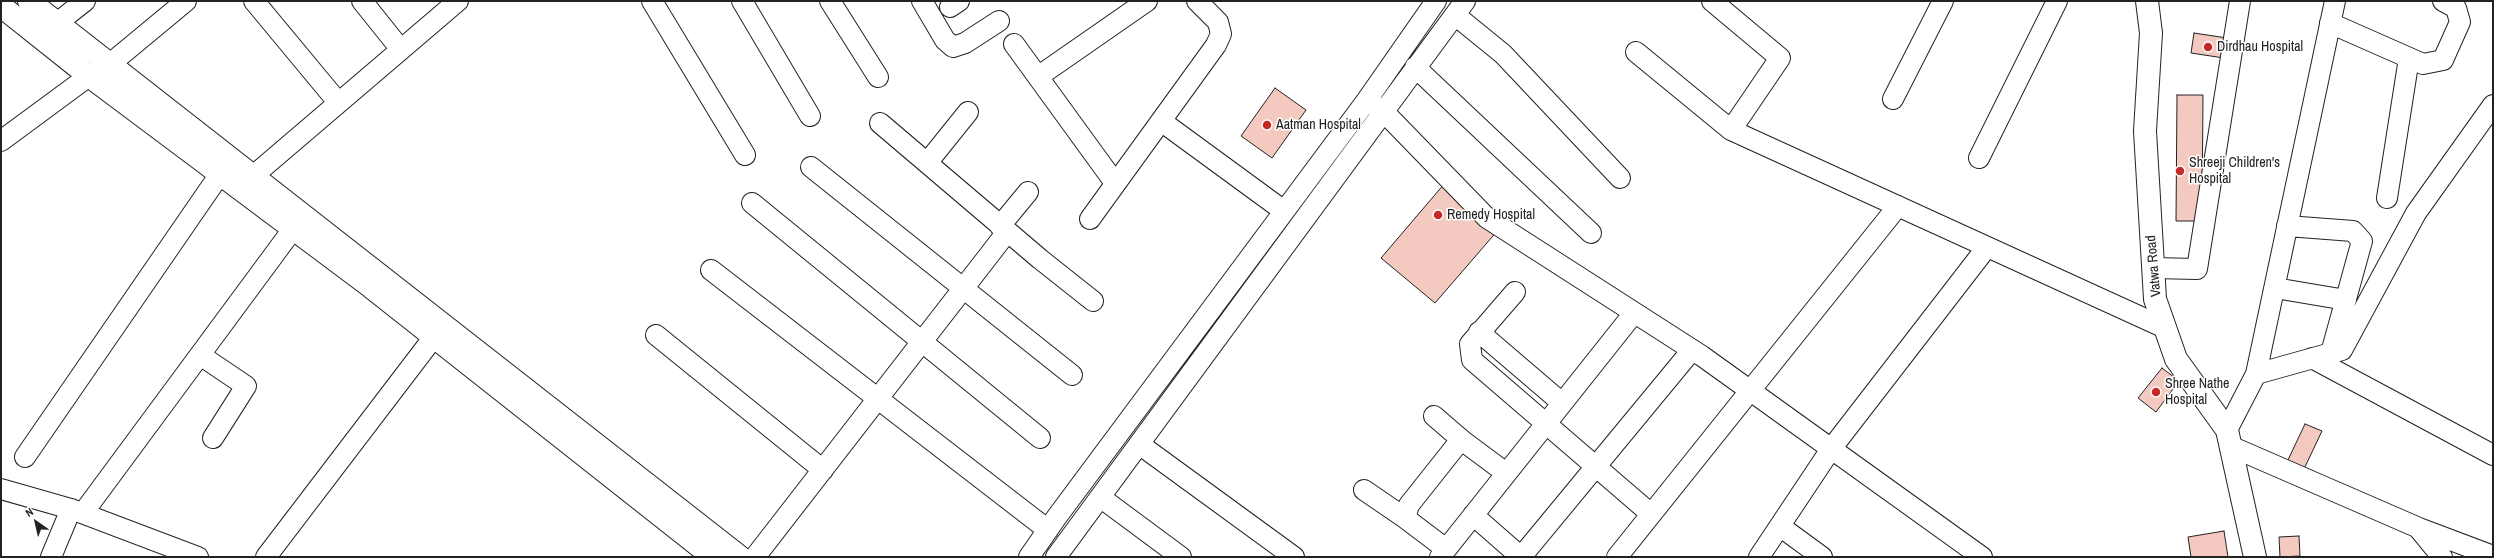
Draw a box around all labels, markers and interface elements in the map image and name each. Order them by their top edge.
place label: Dirdhau Hospital [2217,39,2303,55]
marker: Dirdhau Hospital [2202,41,2214,53]
place label: Aatman Hospital [1276,117,1361,133]
marker: Aatman Hospital [1261,119,1273,131]
place label: Shreeji Children's Hospital [2189,155,2280,188]
marker: Shreeji Children's Hospital [2174,165,2186,177]
place label: Remedy Hospital [1447,207,1535,223]
marker: Remedy Hospital [1432,209,1444,221]
street label: Vatwa Road [2143,235,2165,297]
place label: Shree Nathe Hospital [2165,376,2229,408]
marker: Shree Nathe Hospital [2150,386,2162,398]
north arrow [16,502,56,542]
text: N [23,504,36,520]

